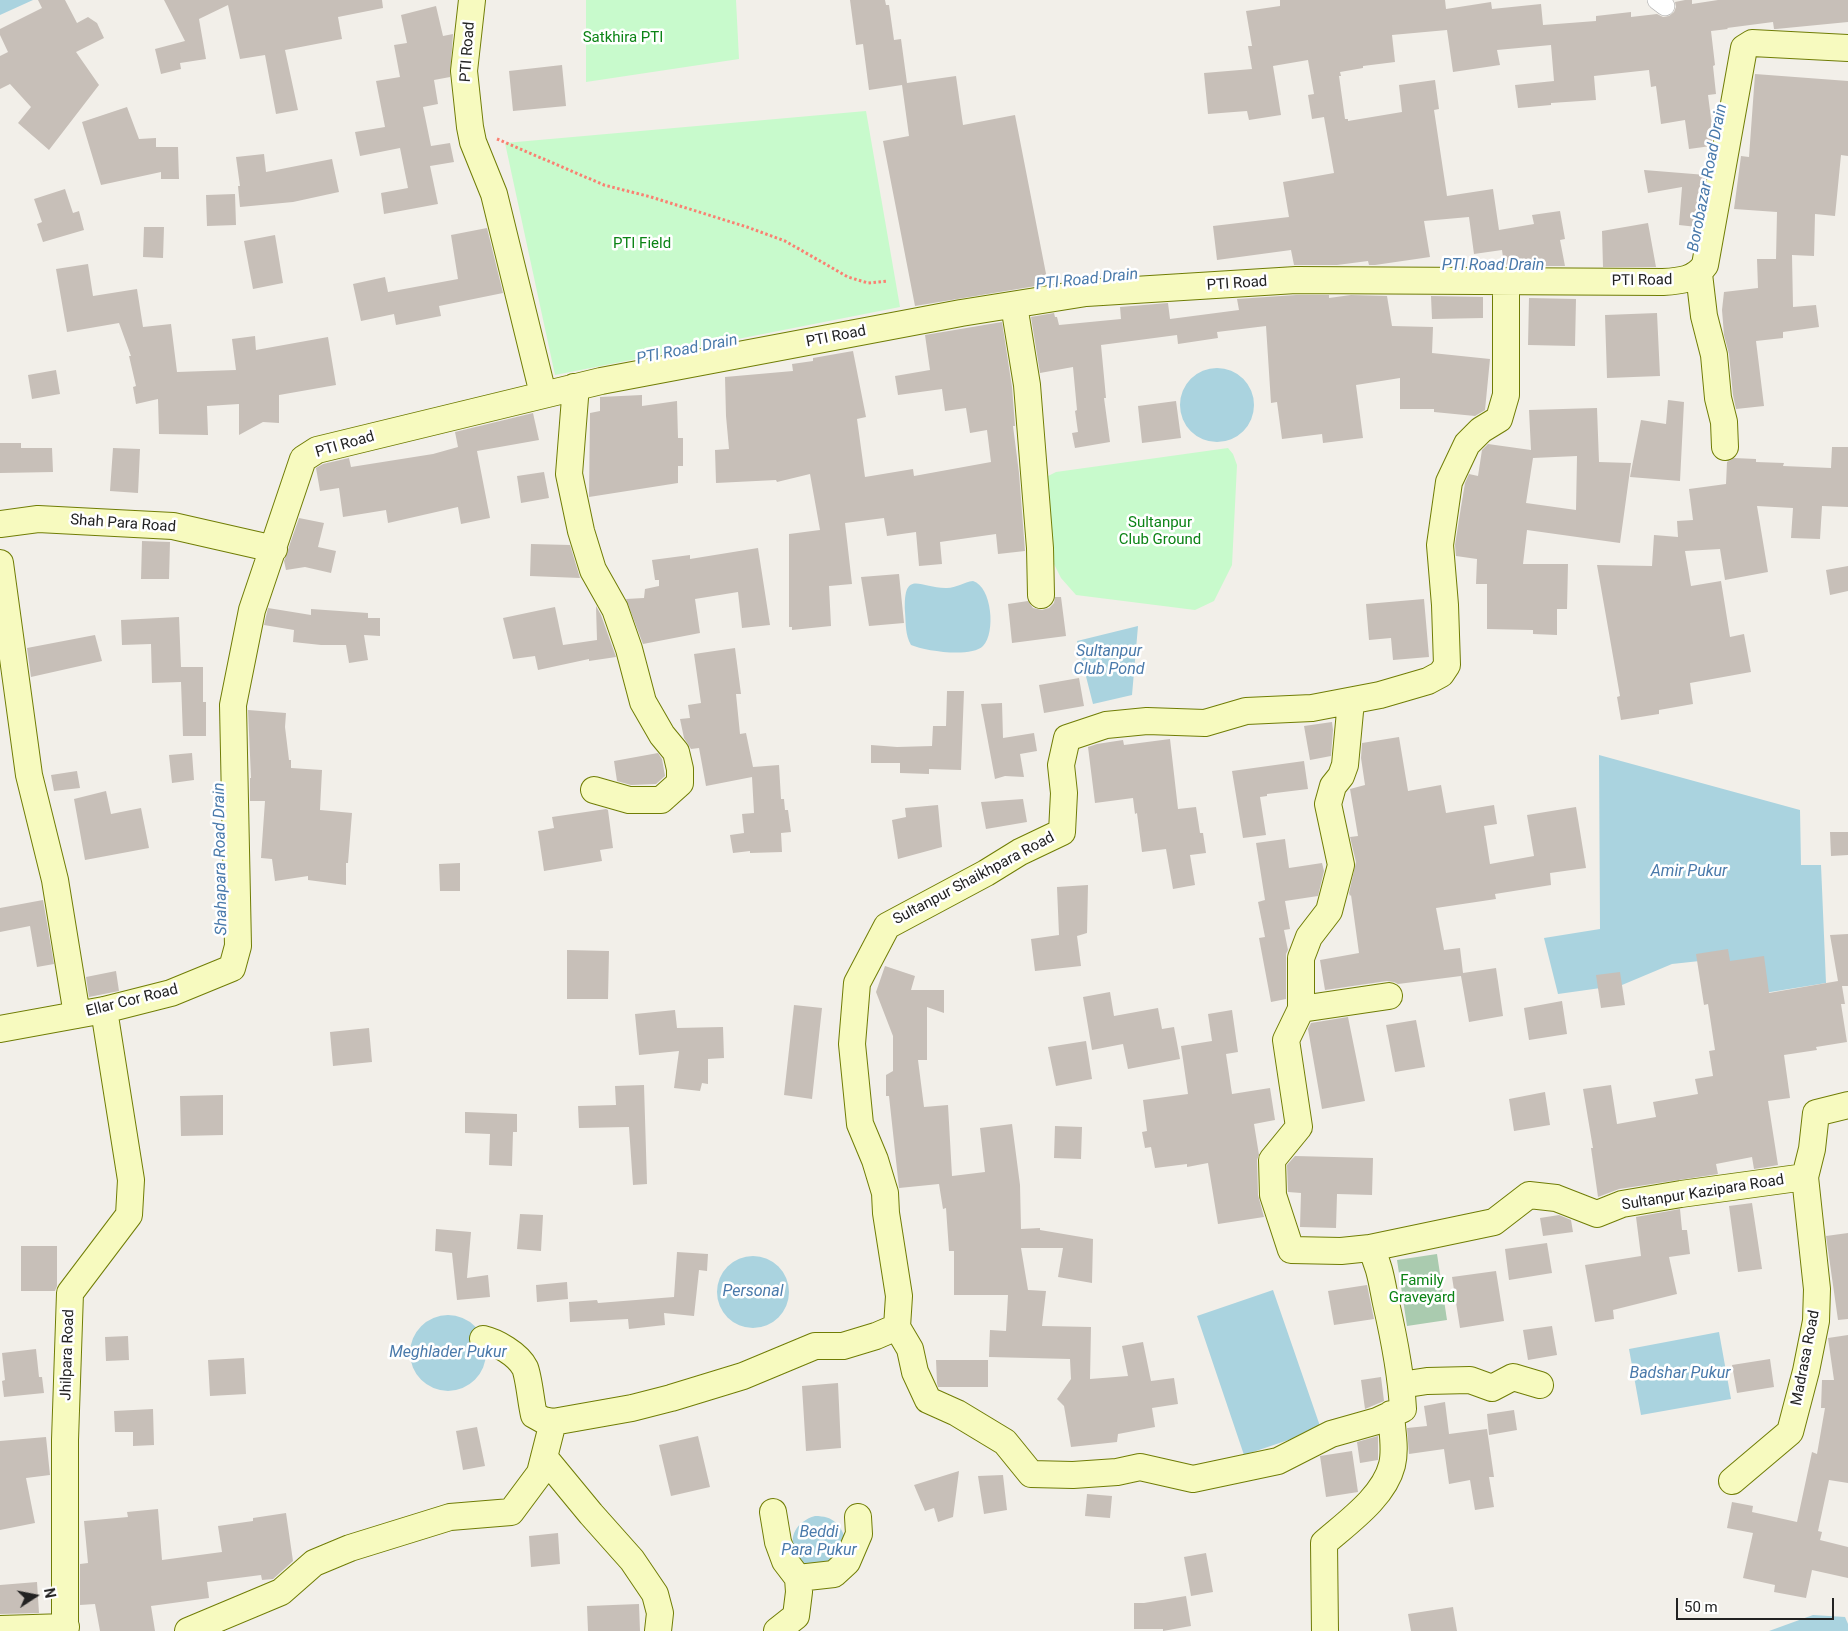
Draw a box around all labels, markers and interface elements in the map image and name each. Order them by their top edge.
street label: PTI Road [457,21,479,83]
park label: Satkhira PTI [583,29,663,47]
water label: Borobazar Road Drain [1684,102,1732,254]
park label: PTI Field [613,235,671,253]
water label: PTI Road Drain [1442,256,1544,276]
water label: PTI Road Drain [1035,265,1139,295]
street label: PTI Road [1612,271,1672,291]
street label: PTI Road [1206,273,1268,295]
street label: PTI Road [805,322,867,352]
water label: PTI Road Drain [635,331,739,369]
street label: PTI Road [313,428,377,462]
street label: Shah Para Road [70,511,176,537]
park label: Sultanpur Club Ground [1119,514,1201,549]
water label: Sultanpur Club Pond [1074,642,1144,680]
water label: Shahapara Road Drain [210,782,232,936]
street label: Sultanpur Shaikhpara Road [890,829,1058,929]
water label: Amir Pukur [1651,862,1727,882]
street label: Ellar Cor Road [84,981,180,1021]
street label: Sultanpur Kazipara Road [1621,1171,1785,1215]
park label: Family Graveyard [1389,1272,1455,1307]
water label: Personal [723,1282,783,1302]
street label: Jhilpara Road [57,1309,79,1401]
street label: Madrasa Road [1788,1309,1824,1407]
water label: Meghlader Pukur [389,1343,507,1363]
water label: Badshar Pukur [1629,1364,1731,1384]
water label: Beddi Para Pukur [781,1523,857,1561]
north arrow [10,1571,60,1621]
text: N [41,1587,59,1600]
scale bar [1678,1588,1836,1620]
text: 50 m [1684,1598,1718,1616]

